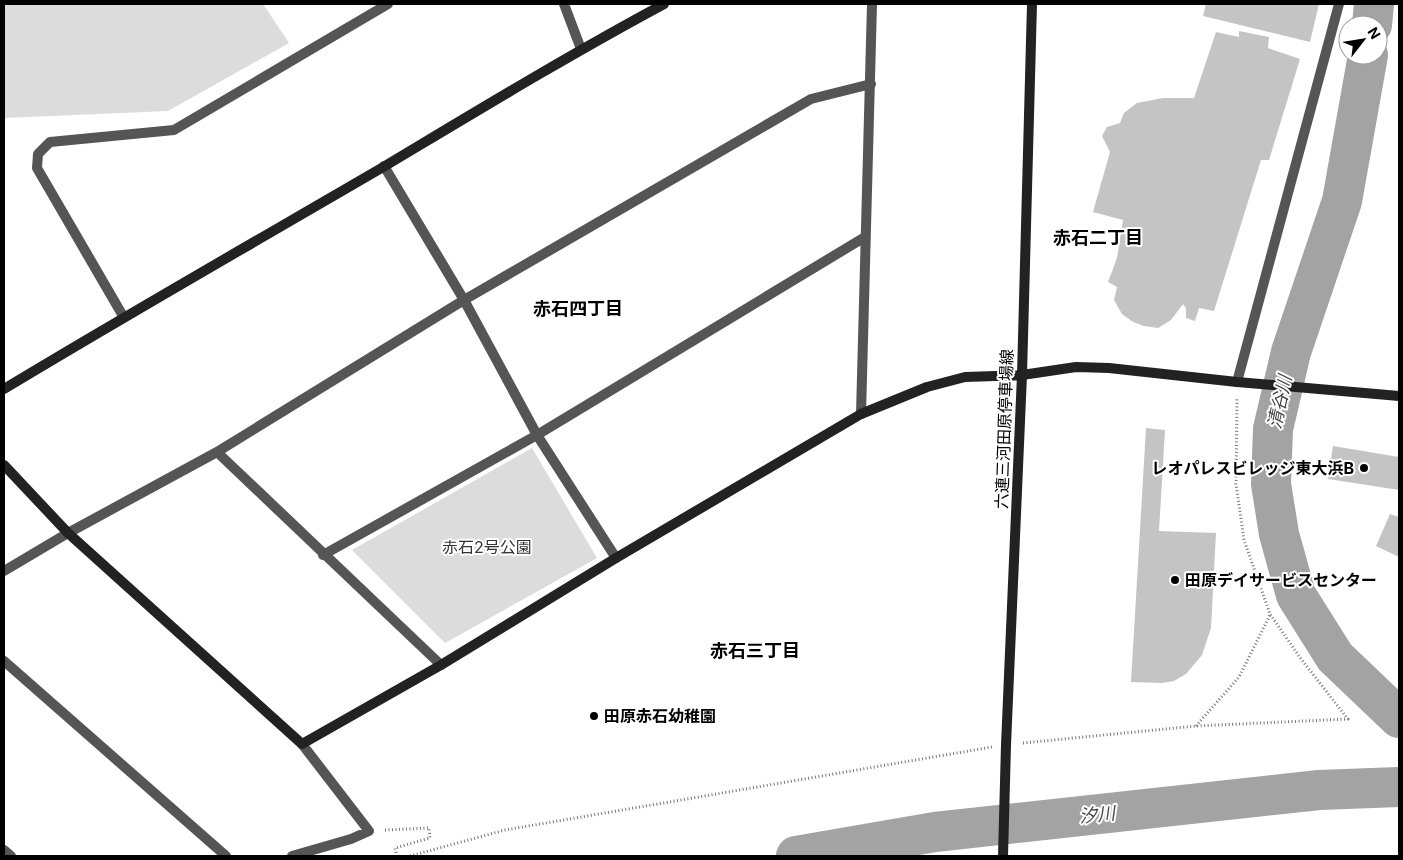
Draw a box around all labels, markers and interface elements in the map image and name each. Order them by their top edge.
north arrow [1338,15,1388,65]
text: N [1365,24,1385,42]
district label: 赤石二丁目 [1053,227,1143,248]
district label: 赤石四丁目 [533,298,623,319]
street label: 六連三河田原停車場線 [991,349,1017,509]
water label: 清谷川 [1264,371,1296,430]
place label: レオパレスビレッジ東大浜B [1151,458,1354,478]
marker: レオパレスビレッジ東大浜B [1358,462,1370,474]
park label: 赤石2号公園 [442,537,532,557]
place label: 田原デイサービスセンター [1185,570,1377,590]
marker: 田原デイサービスセンター [1169,574,1181,586]
district label: 赤石三丁目 [710,640,800,661]
place label: 田原赤石幼稚園 [604,706,716,726]
marker: 田原赤石幼稚園 [588,710,600,722]
water label: 汐川 [1078,802,1118,827]

